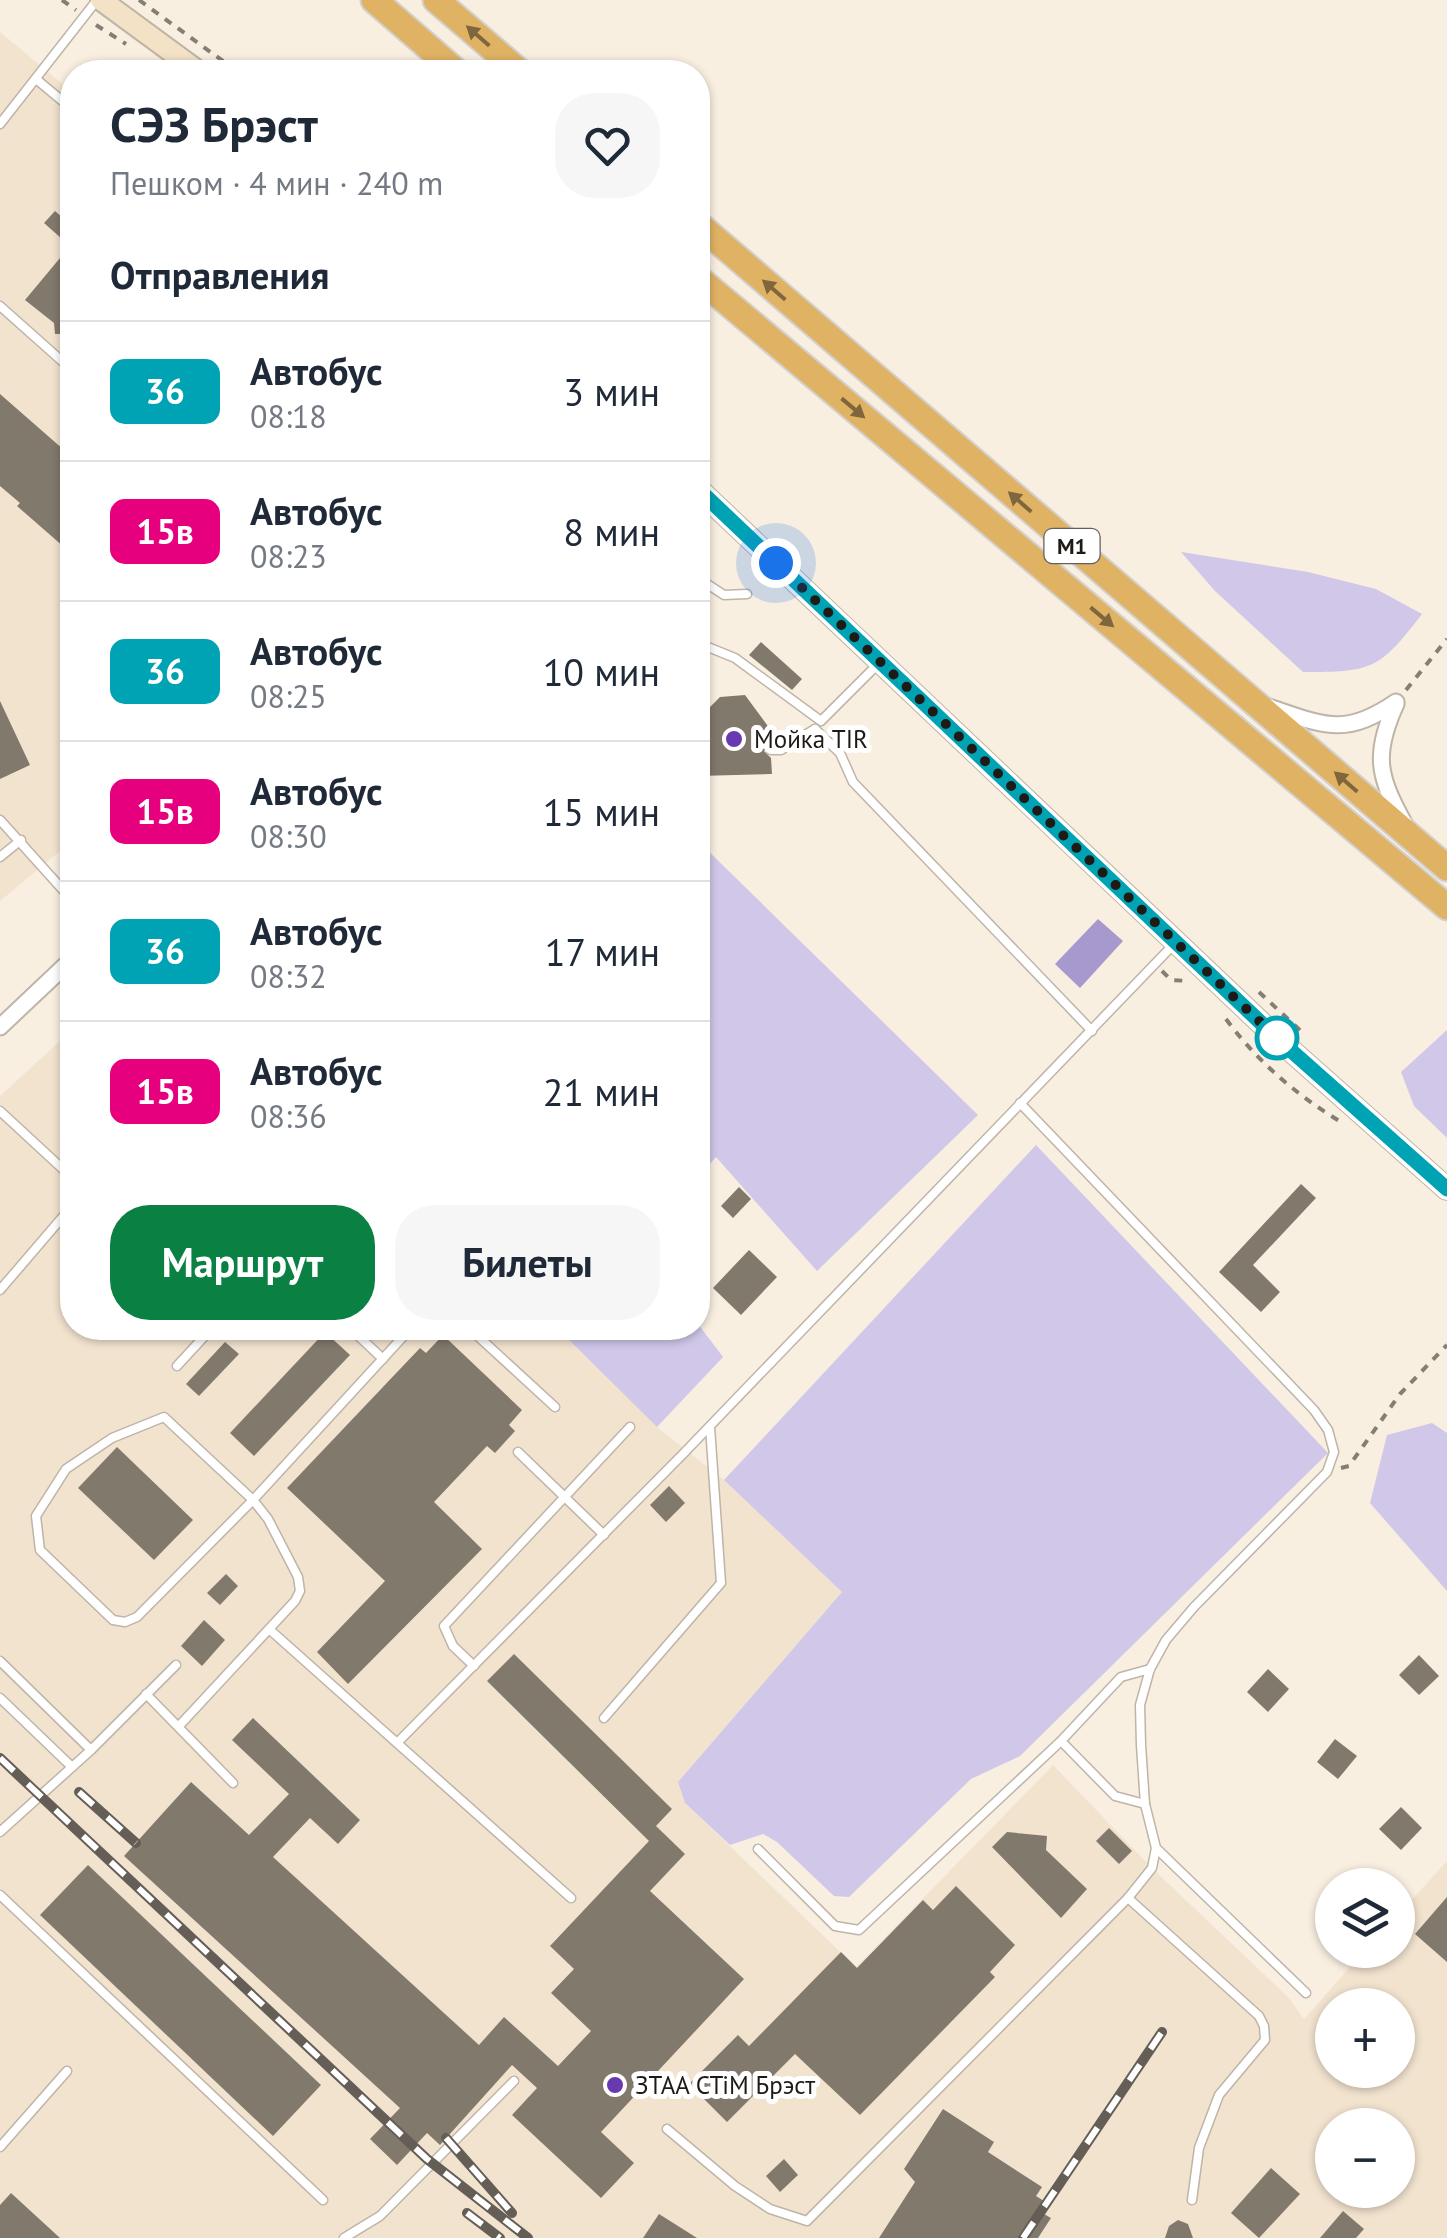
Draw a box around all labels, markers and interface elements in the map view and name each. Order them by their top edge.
one-way arrow [466,26,491,48]
text: СЭЗ Брэст [110,93,318,155]
button: heart [555,93,660,198]
text: Пешком · 4 мин · 240 m [110,162,443,204]
text: Отправления [110,250,330,299]
one-way arrow [761,279,786,301]
text: Автобус [250,346,383,395]
text: 3 мин [563,367,660,416]
text: 36 [145,368,185,414]
text: 08:18 [250,395,327,437]
one-way arrow [840,397,865,419]
text: Автобус [250,486,383,535]
one-way arrow [1008,491,1033,513]
text: 8 мин [563,507,660,556]
text: 15в [136,508,194,554]
road number: М1 [1044,529,1100,563]
text: 08:23 [250,535,327,577]
your location [751,538,801,588]
one-way arrow [1090,606,1115,627]
text: Автобус [250,626,383,675]
text: 10 мин [543,647,660,696]
text: 36 [145,648,185,694]
text: 08:25 [250,675,327,717]
place label: Мойка TIR [754,723,868,755]
marker: Мойка TIR [723,728,745,750]
text: Автобус [250,766,383,815]
one-way arrow [1334,771,1359,793]
text: 15 мин [543,787,660,836]
text: 15в [136,788,194,834]
text: 08:30 [250,815,327,857]
text: Автобус [250,906,383,955]
text: 17 мин [545,927,660,976]
text: 36 [145,928,185,974]
text: 08:32 [250,955,327,997]
unlabelled marker [1256,1017,1298,1059]
text: Автобус [250,1046,383,1095]
text: 21 мин [543,1067,660,1116]
text: 15в [136,1068,194,1114]
text: 08:36 [250,1095,327,1137]
button: Маршрут [110,1205,375,1320]
button: Билеты [395,1205,660,1320]
map controls [1315,1868,1415,2208]
button: layers [1315,1868,1415,1968]
button: + [1315,1988,1415,2088]
place label: ЗТАА СТіМ Брэст [635,2069,815,2101]
marker: ЗТАА СТіМ Брэст [604,2074,626,2096]
button: − [1315,2108,1415,2208]

